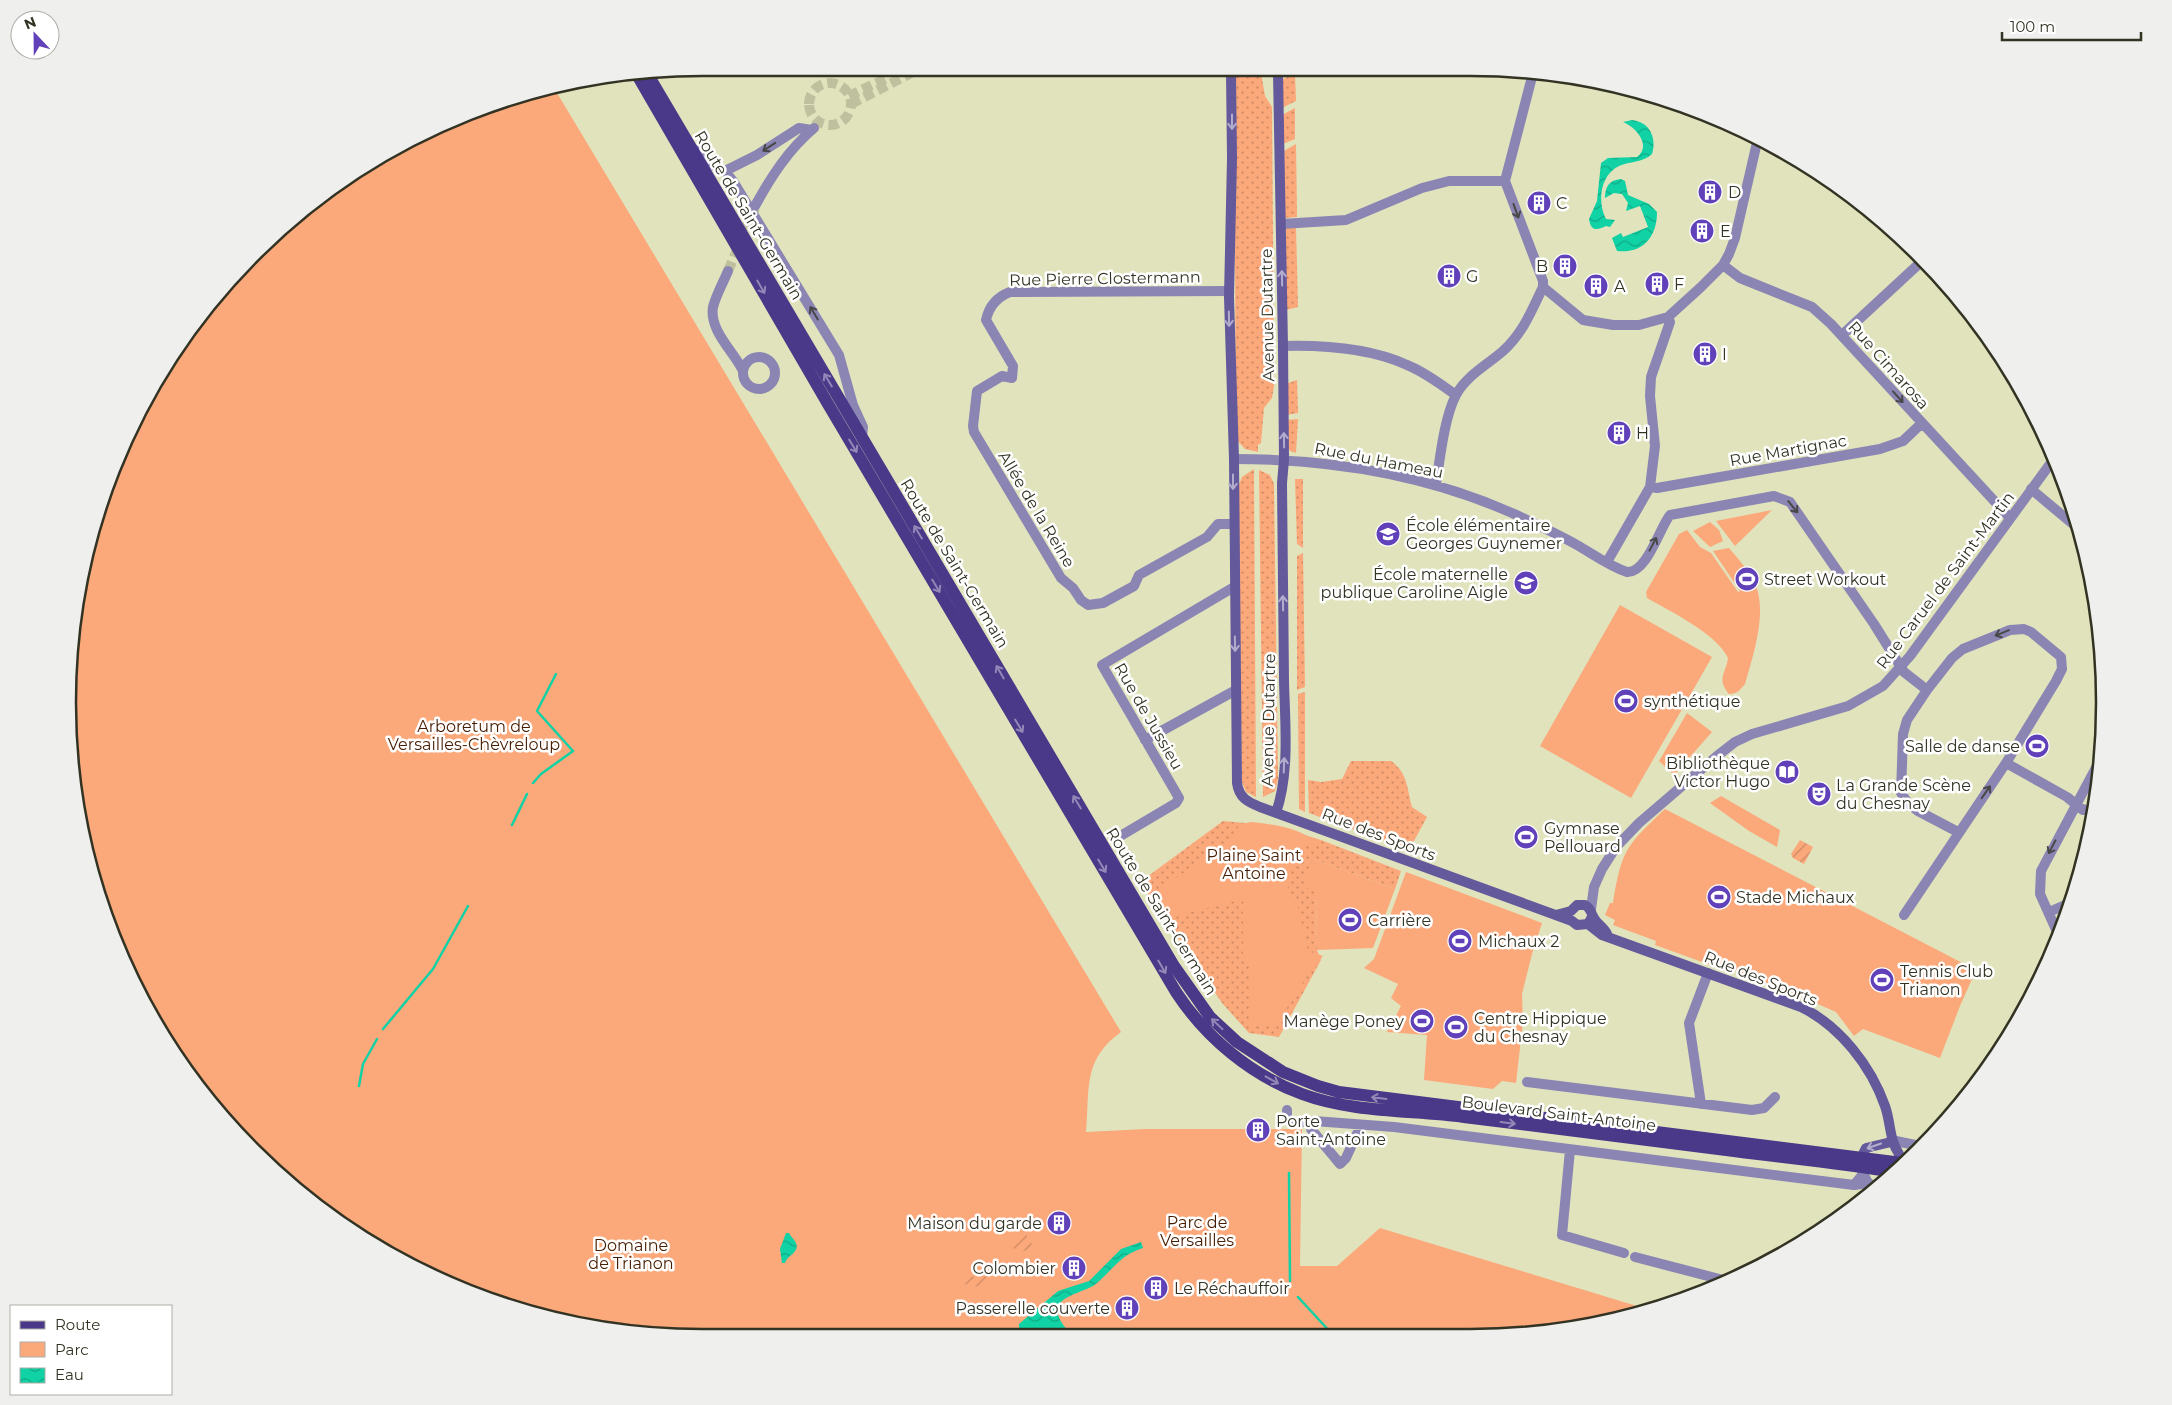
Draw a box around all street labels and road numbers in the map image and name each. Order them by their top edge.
street label: Route de Saint-Germain [690,127,807,303]
street label: Avenue Dutartre [1257,248,1278,382]
street label: Rue Pierre Clostermann [1009,267,1201,290]
street label: Rue Cimarosa [1844,317,1933,413]
street label: Rue Martignac [1728,431,1848,470]
street label: Rue du Hameau [1313,439,1445,482]
street label: Allée de la Reine [994,448,1079,571]
street label: Route de Saint-Germain [896,475,1013,651]
street label: Rue Caruel de Saint-Martin [1873,488,2018,673]
street label: Avenue Dutartre [1258,653,1279,787]
street label: Rue de Jussieu [1110,660,1187,773]
street label: Rue des Sports [1319,804,1439,865]
street label: Route de Saint-Germain [1102,824,1221,999]
street label: Rue des Sports [1701,947,1820,1010]
street label: Boulevard Saint-Antoine [1461,1092,1657,1135]

